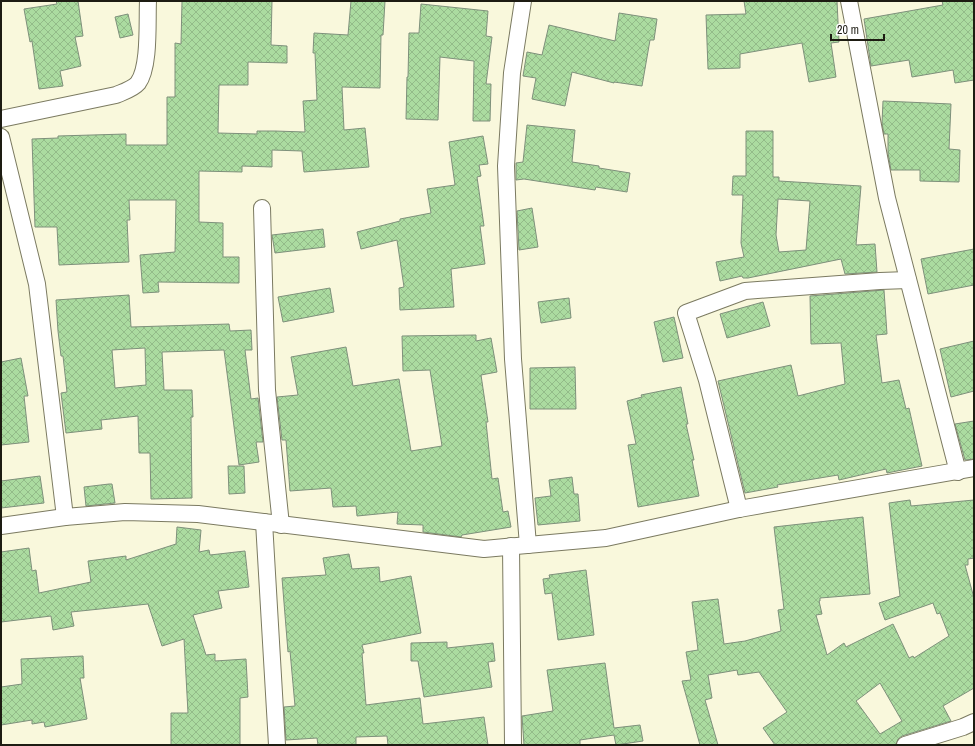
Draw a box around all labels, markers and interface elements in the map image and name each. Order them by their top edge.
scale bar [831,16,884,42]
text: 20 m [837,22,859,38]

